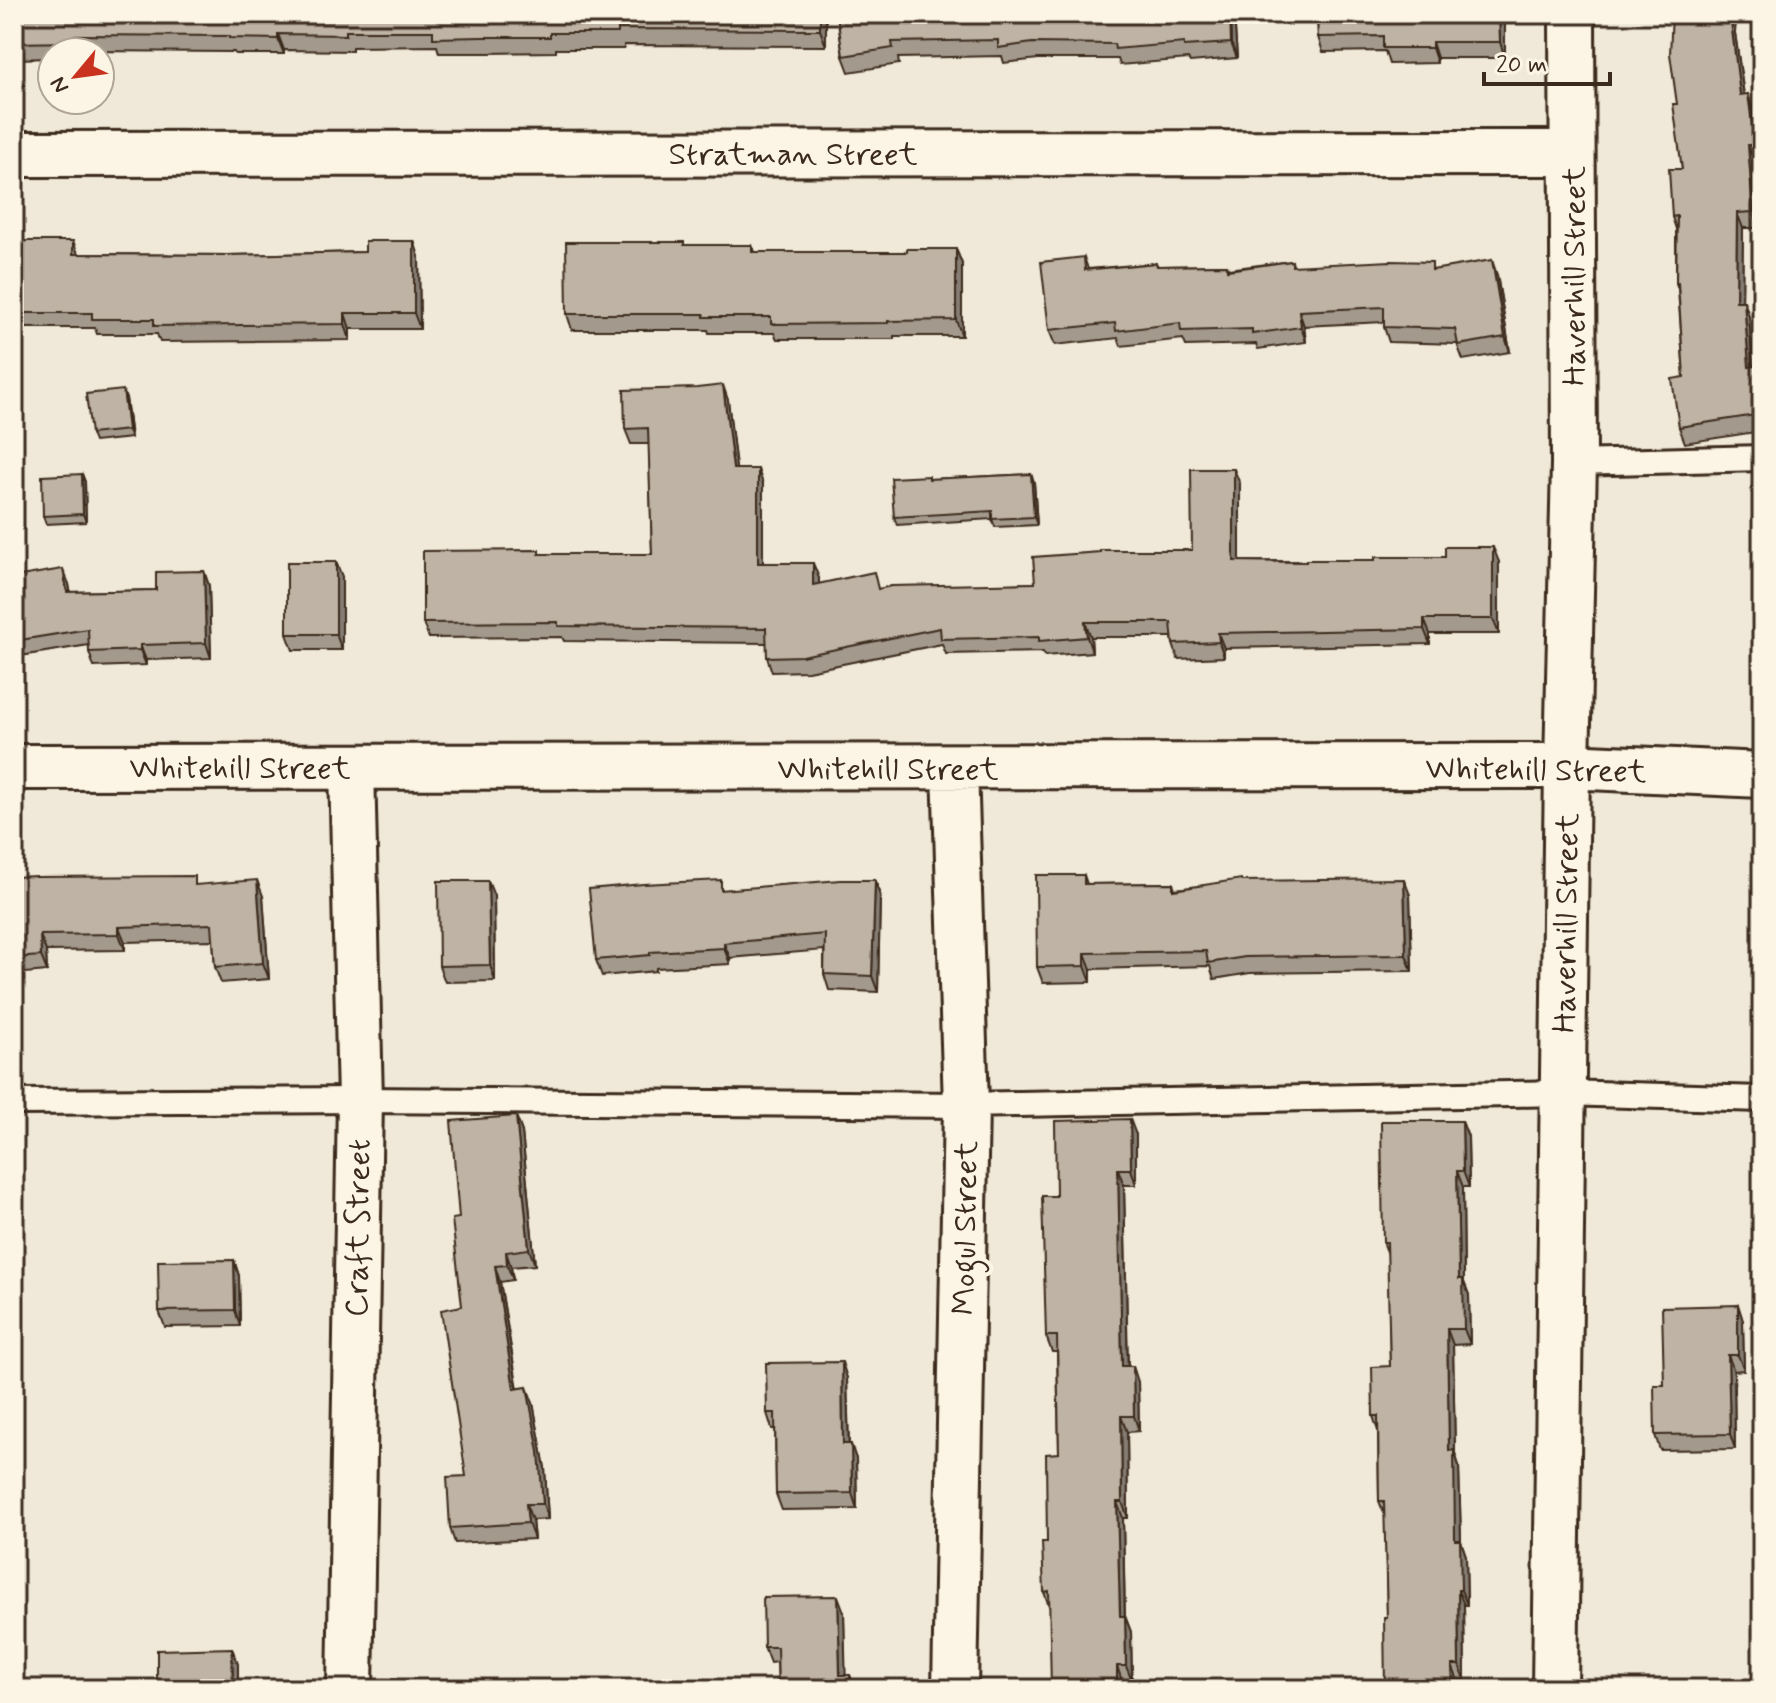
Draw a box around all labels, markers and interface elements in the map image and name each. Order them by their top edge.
north arrow [36,36,116,116]
scale bar [1484,36,1610,86]
text: 20 m [1496,50,1547,81]
text: N [44,72,76,98]
street label: Stratman Street [669,134,918,176]
street label: Haverhill Street [1554,166,1596,386]
street label: Whitehill Street [129,748,351,790]
street label: Whitehill Street [1425,748,1647,794]
street label: Whitehill Street [777,749,999,791]
street label: Haverhill Street [1544,812,1590,1033]
street label: Craft Street [336,1138,382,1318]
street label: Mogul Street [943,1140,992,1316]

